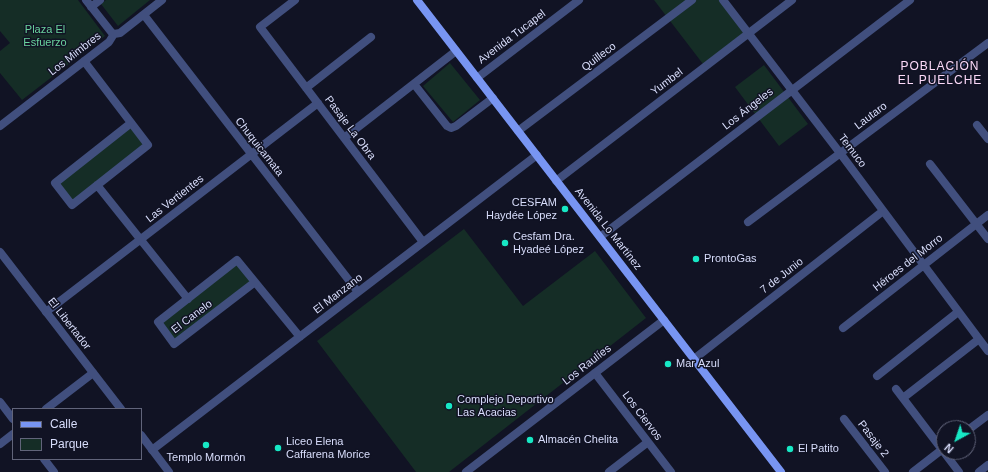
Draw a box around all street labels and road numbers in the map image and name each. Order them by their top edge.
street label: Avenida Tucapel [476,7,548,67]
street label: Los Mimbres [46,29,104,79]
street label: Quilleco [579,40,619,74]
street label: Yumbel [648,66,686,98]
street label: Los Ángeles [720,85,776,133]
street label: Pasaje La Obra [322,94,378,162]
street label: Lautaro [852,100,890,132]
street label: Chuquicamata [232,115,286,179]
street label: Temuco [835,132,869,170]
street label: Las Vertientes [143,172,207,226]
street label: Avenida Lo Martínez [572,185,644,273]
street label: Héroes del Morro [870,232,946,294]
street label: 7 de Junio [758,255,806,297]
street label: El Manzano [311,271,365,317]
street label: El Libertador [45,295,93,353]
street label: El Canelo [169,297,215,337]
street label: Los Raulíes [560,342,614,388]
street label: Los Ciervos [619,389,665,443]
street label: Pasaje 2 [855,418,891,460]

